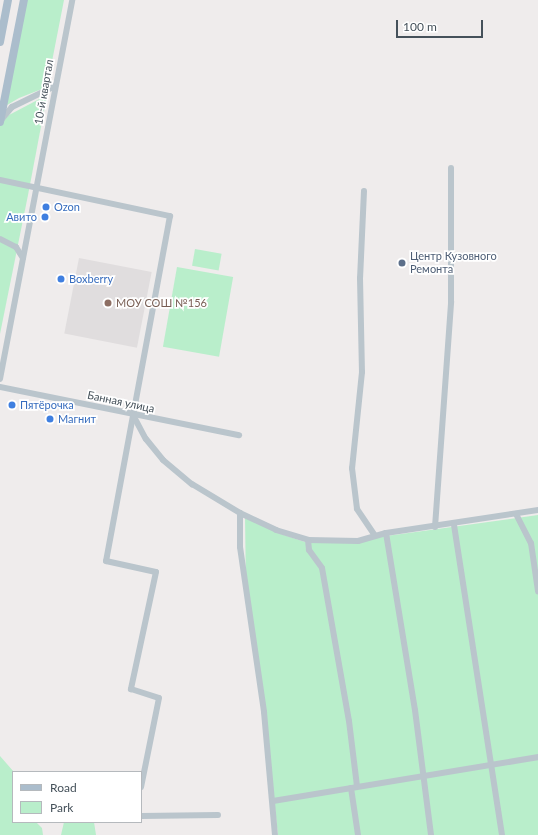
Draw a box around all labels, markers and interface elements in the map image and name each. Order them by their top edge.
scale bar [398,12,485,38]
text: 100 m [403,19,437,34]
street label: 10-й квартал [32,58,56,126]
place label: Ozon [54,200,80,214]
marker: Ozon [41,202,51,212]
place label: Авито [6,210,37,224]
marker: Авито [40,212,50,222]
place label: Центр Кузовного Ремонта [410,250,497,276]
marker: Центр Кузовного Ремонта [397,258,407,268]
place label: Boxberry [69,272,113,286]
marker: Boxberry [56,274,66,284]
place label: МОУ СОШ №156 [116,296,207,310]
marker: МОУ СОШ №156 [103,298,113,308]
street label: Банная улица [86,388,156,416]
place label: Пятёрочка [20,398,74,412]
marker: Пятёрочка [7,400,17,410]
place label: Магнит [58,412,96,426]
marker: Магнит [45,414,55,424]
legend [12,771,142,823]
text: Road [50,780,77,795]
text: Park [50,800,73,815]

